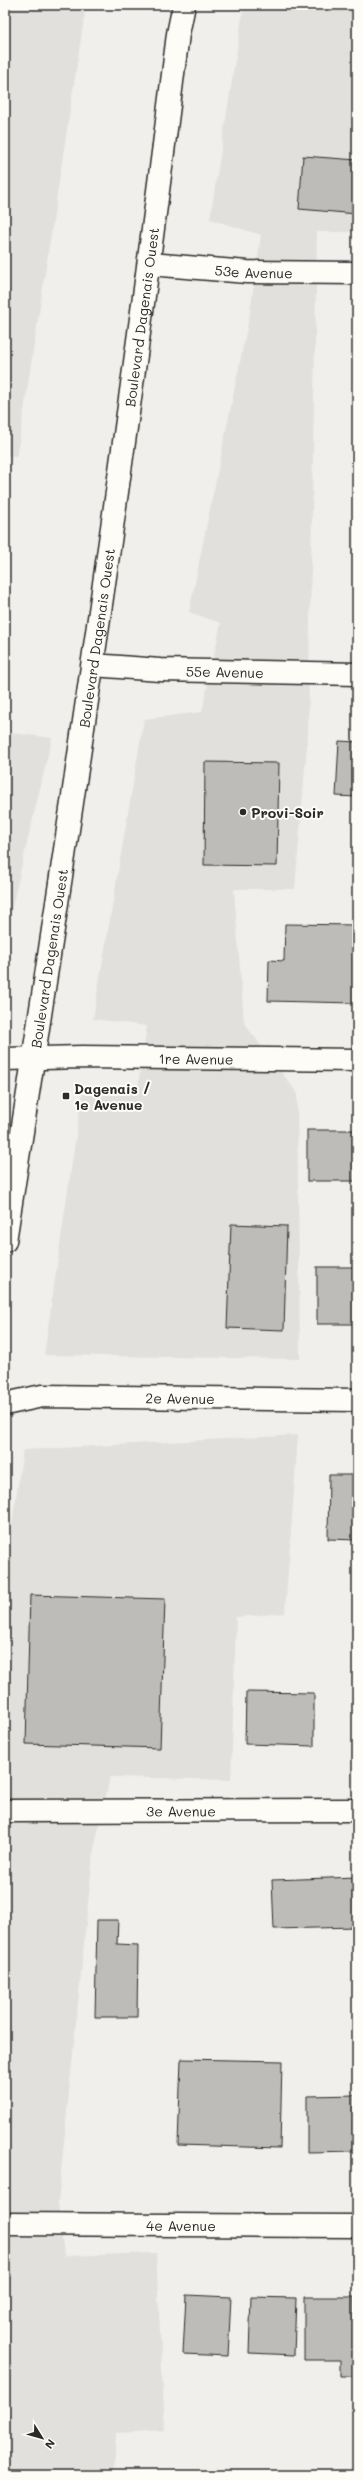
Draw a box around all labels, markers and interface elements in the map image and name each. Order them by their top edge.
street label: Boulevard Dagenais Ouest [120,226,163,408]
street label: 53e Avenue [214,260,293,282]
street label: Boulevard Dagenais Ouest [74,547,119,729]
street label: 55e Avenue [186,661,264,682]
place label: Provi-Soir [251,803,324,822]
marker: Provi-Soir [238,807,248,817]
street label: Boulevard Dagenais Ouest [26,867,72,1049]
street label: 1re Avenue [158,1048,234,1068]
place label: Dagenais / 1e Avenue [74,1079,151,1114]
marker: Dagenais / 1e Avenue [61,1091,71,1101]
street label: 2e Avenue [145,1388,215,1408]
street label: 3e Avenue [146,1801,216,1820]
street label: 4e Avenue [146,2215,216,2235]
north arrow [22,2418,62,2458]
text: N [42,2436,59,2452]

